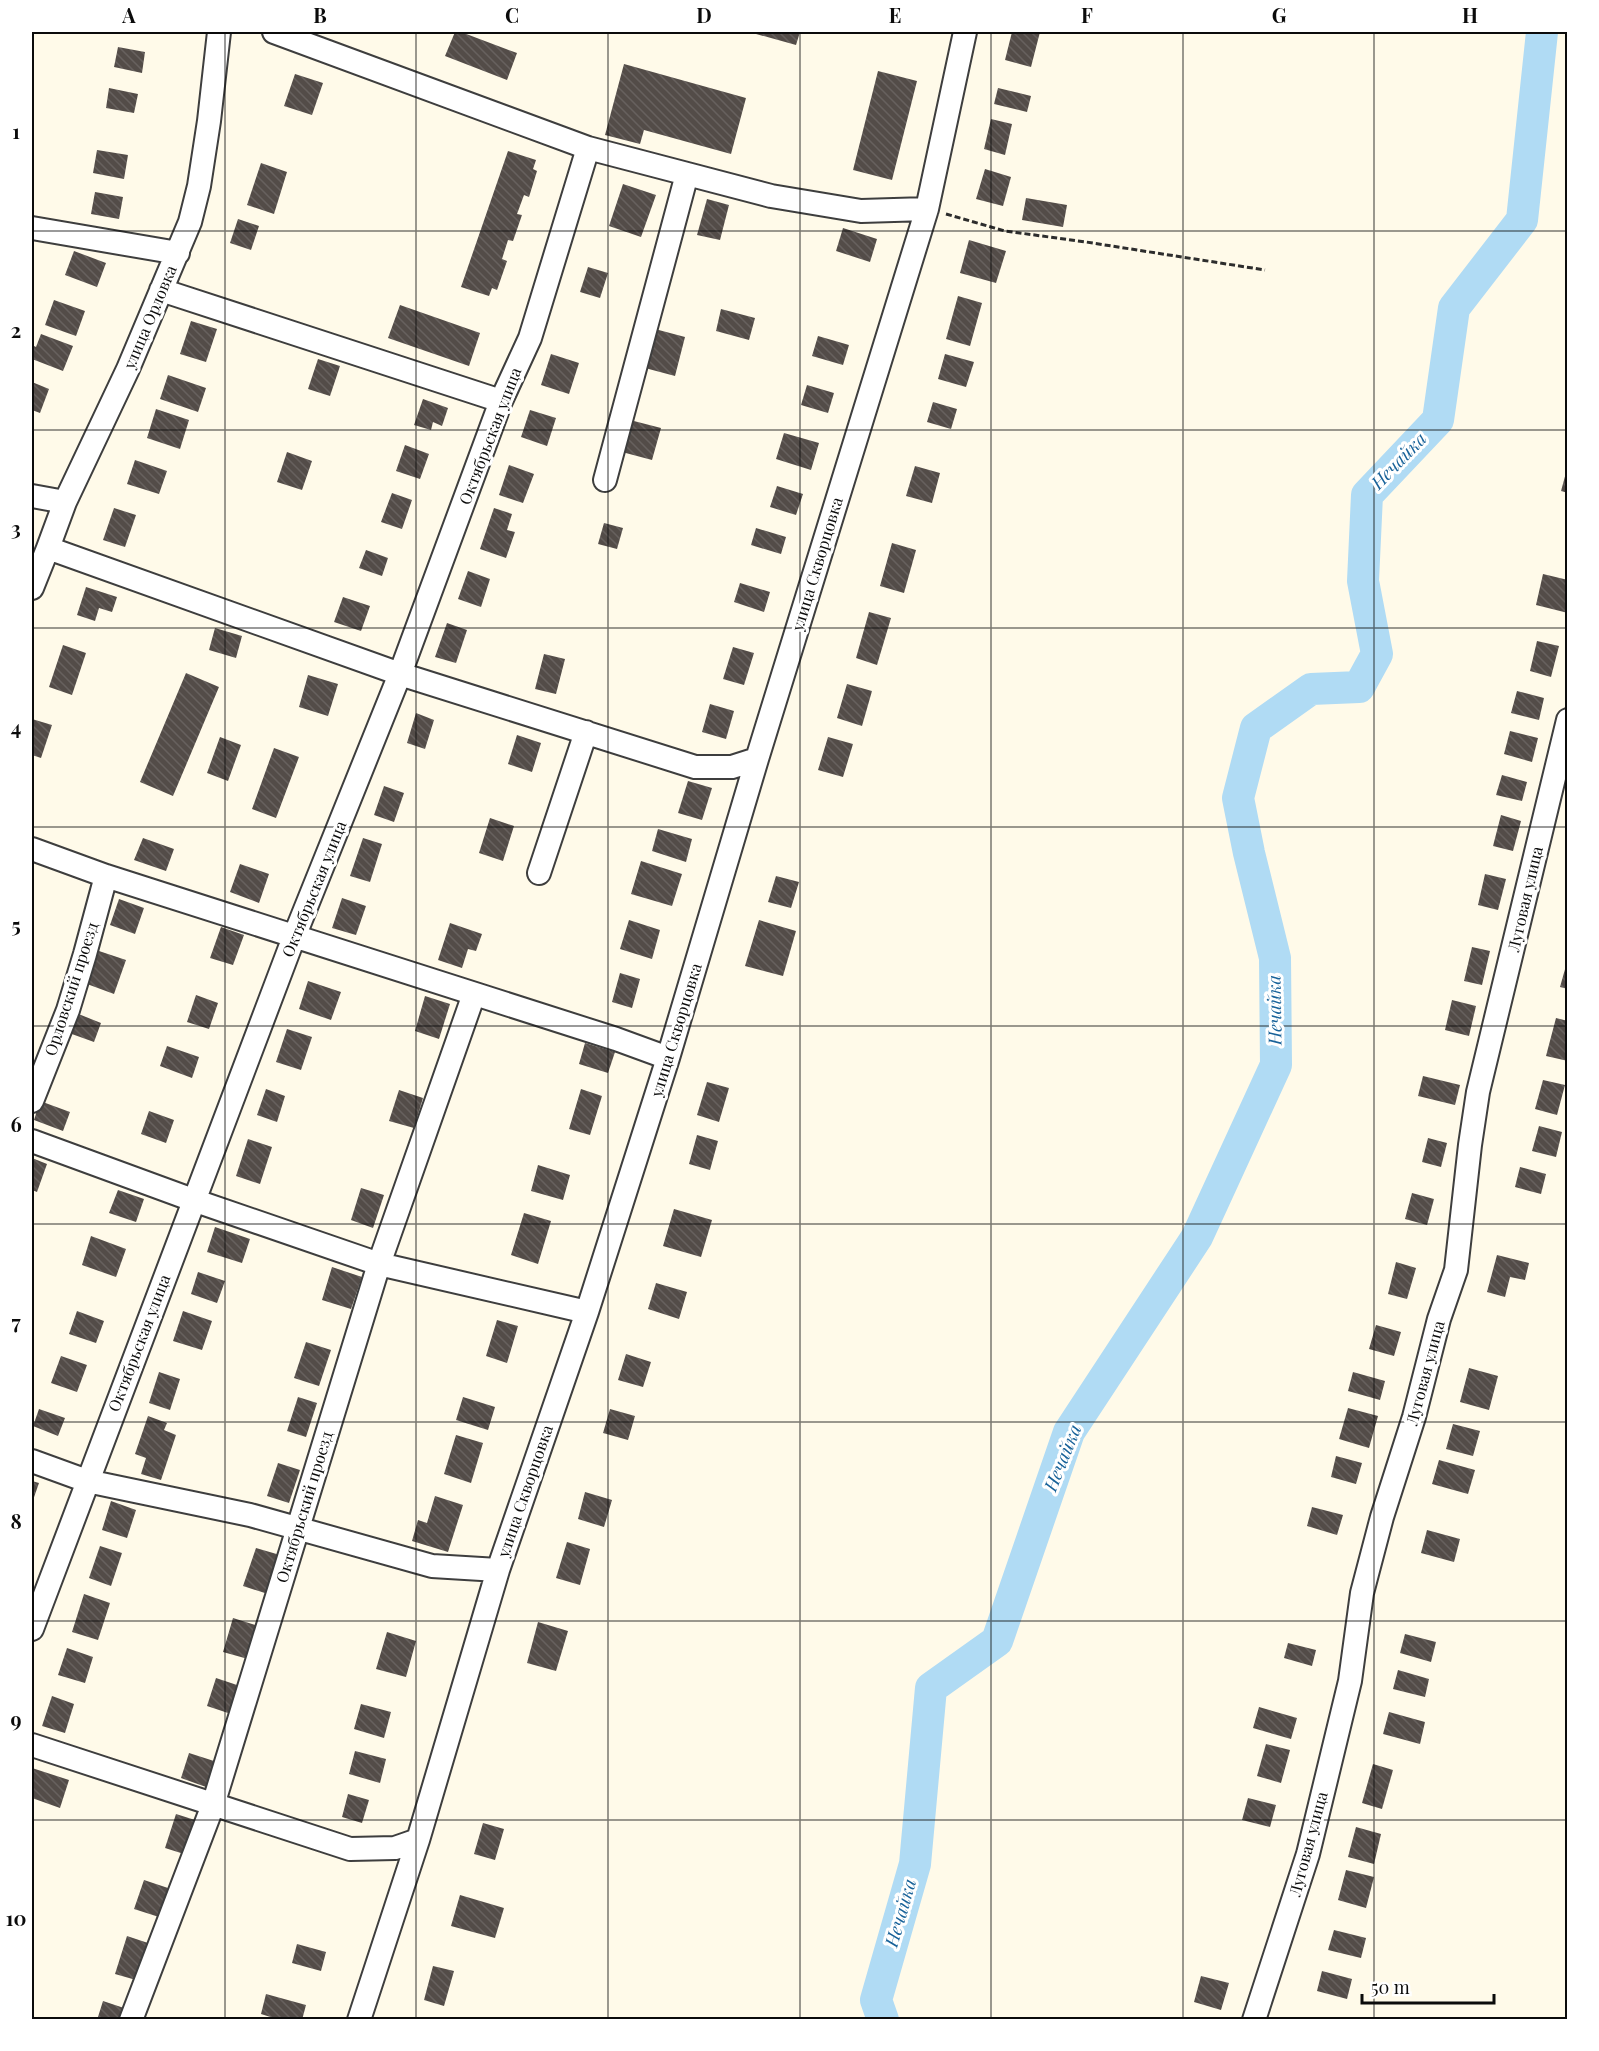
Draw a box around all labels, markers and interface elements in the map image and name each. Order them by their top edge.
text: A [121,1,136,28]
text: B [313,1,327,28]
text: C [505,1,519,28]
text: D [696,1,712,28]
text: E [889,1,901,28]
text: F [1081,1,1093,28]
text: G [1272,1,1287,28]
text: H [1462,1,1478,28]
text: 1 [12,117,20,144]
street label: улица Орловка [118,262,181,373]
text: 2 [11,316,21,343]
street label: Октябрьская улица [454,364,525,507]
water label: Нечайка [1365,427,1431,495]
street label: улица Скворцовка [786,494,847,634]
text: 3 [11,514,21,541]
text: 4 [11,713,21,740]
street label: Октябрьская улица [277,818,350,960]
street label: Луговая улица [1502,844,1547,955]
text: 5 [11,911,21,938]
street label: Орловский проезд [39,919,102,1058]
street label: улица Скворцовка [645,960,706,1100]
water label: Нечайка [1261,975,1287,1046]
text: 6 [10,1110,22,1137]
street label: Октябрьская улица [103,1271,174,1414]
text: 7 [11,1308,21,1335]
street label: Луговая улица [1400,1318,1449,1428]
water label: Нечайка [1037,1421,1086,1496]
street label: улица Скворцовка [492,1422,557,1561]
street label: Октябрьский проезд [270,1428,337,1585]
text: 8 [10,1507,22,1534]
text: 9 [10,1705,22,1732]
street label: Луговая улица [1283,1789,1332,1899]
water label: Нечайка [879,1876,921,1951]
text: 10 [6,1904,26,1931]
scale bar [1362,1967,1494,2005]
text: 50 m [1371,1975,1410,1999]

